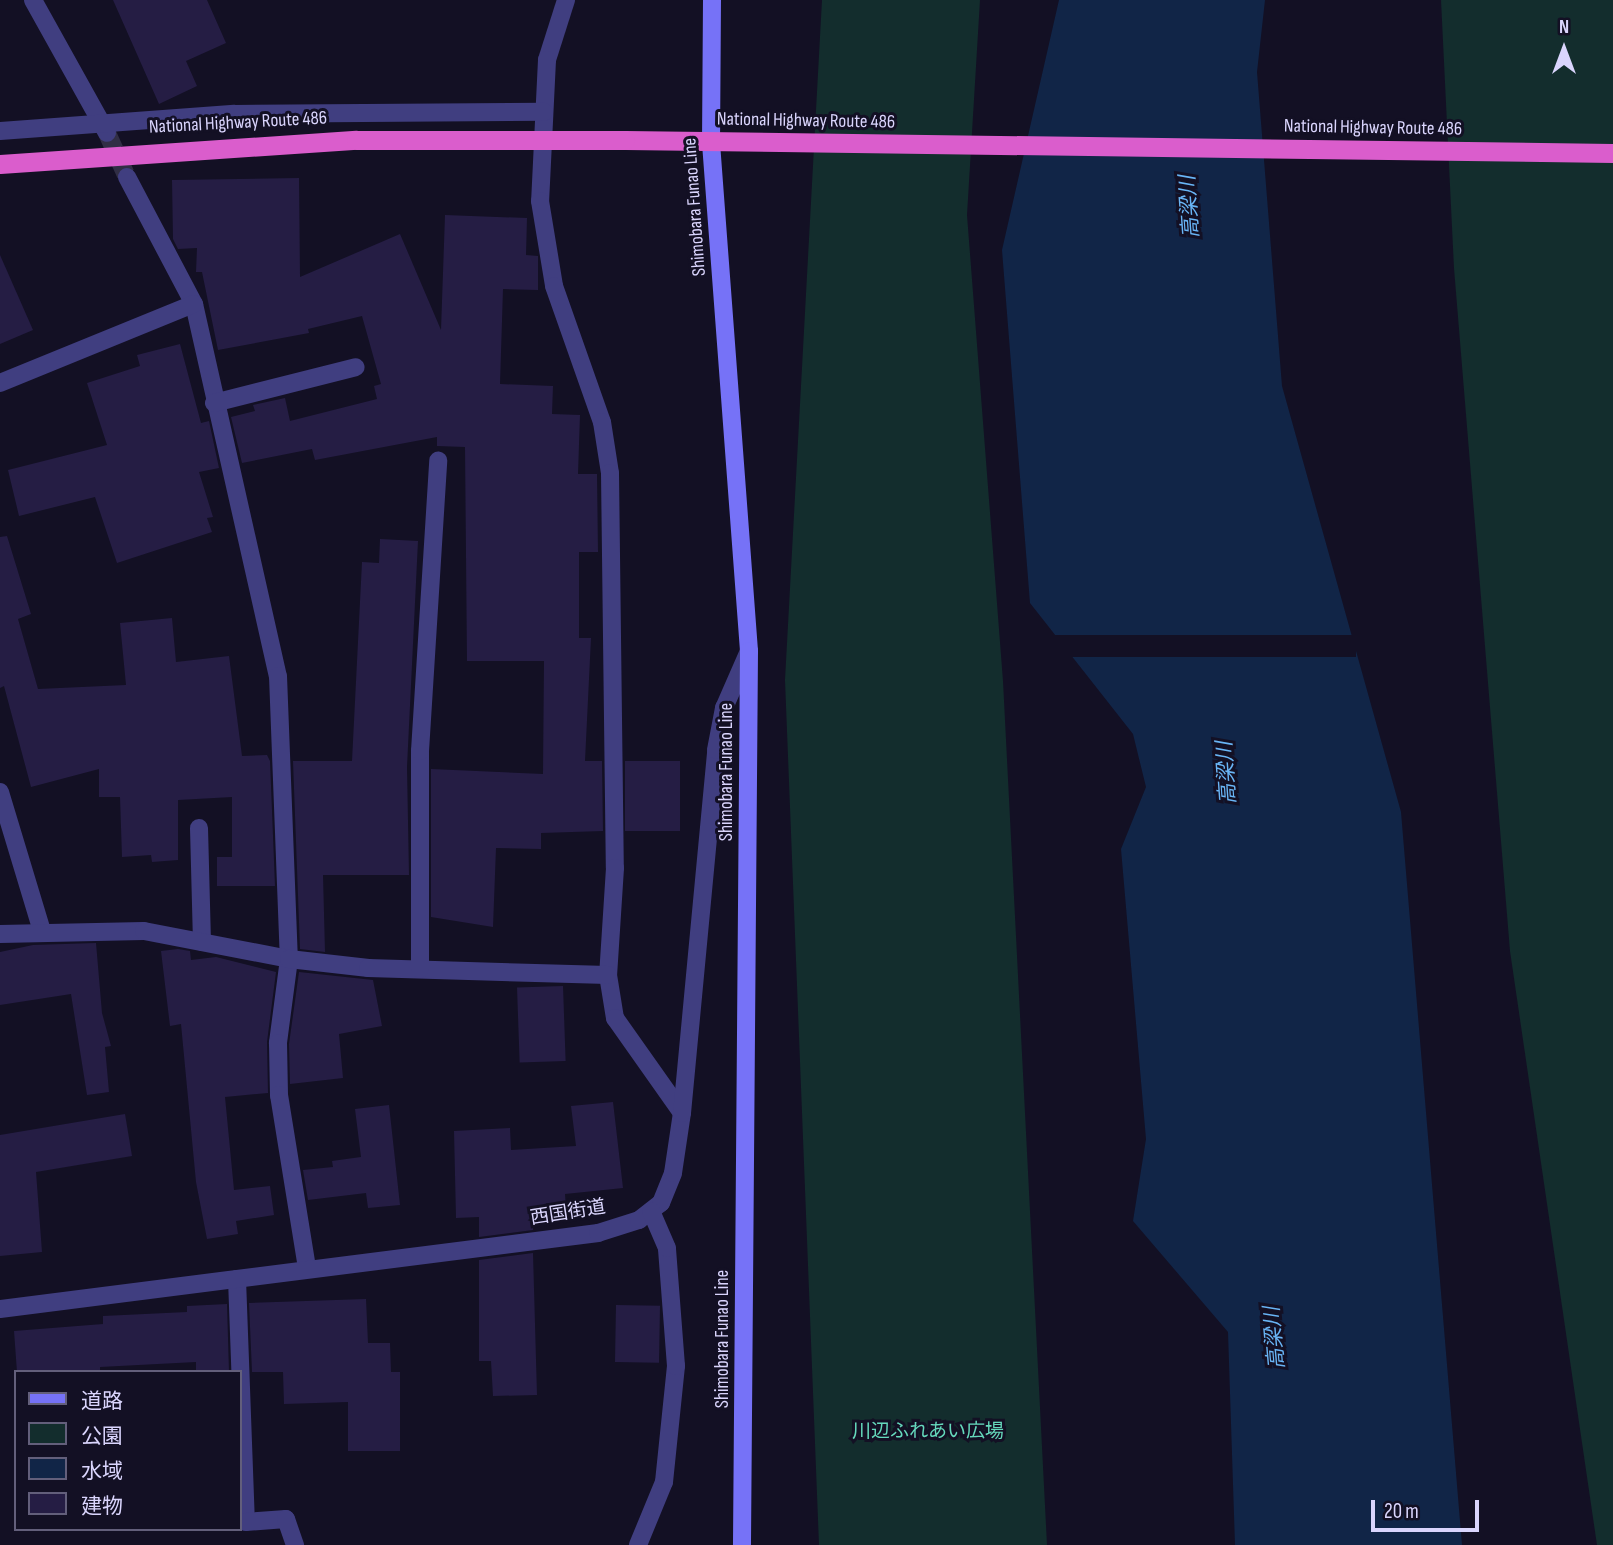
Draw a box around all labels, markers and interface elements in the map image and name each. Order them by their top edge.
north arrow [1529,14,1599,84]
text: N [1559,16,1569,39]
street label: National Highway Route 486 [148,107,328,139]
street label: National Highway Route 486 [717,108,895,134]
street label: National Highway Route 486 [1284,115,1462,141]
street label: Shimobara Funao Line [679,137,711,277]
water label: 高梁川 [1175,175,1205,239]
street label: Shimobara Funao Line [716,703,738,841]
water label: 高梁川 [1212,741,1242,805]
street label: 西国街道 [529,1196,607,1230]
street label: Shimobara Funao Line [712,1270,734,1408]
water label: 高梁川 [1260,1306,1290,1370]
legend [14,1370,242,1531]
text: 道路 [81,1389,123,1414]
park label: 川辺ふれあい広場 [852,1421,1004,1443]
text: 公園 [81,1424,123,1449]
text: 水域 [81,1459,123,1484]
scale bar [1375,1486,1484,1530]
text: 建物 [81,1494,123,1519]
text: 20 m [1384,1499,1419,1524]

